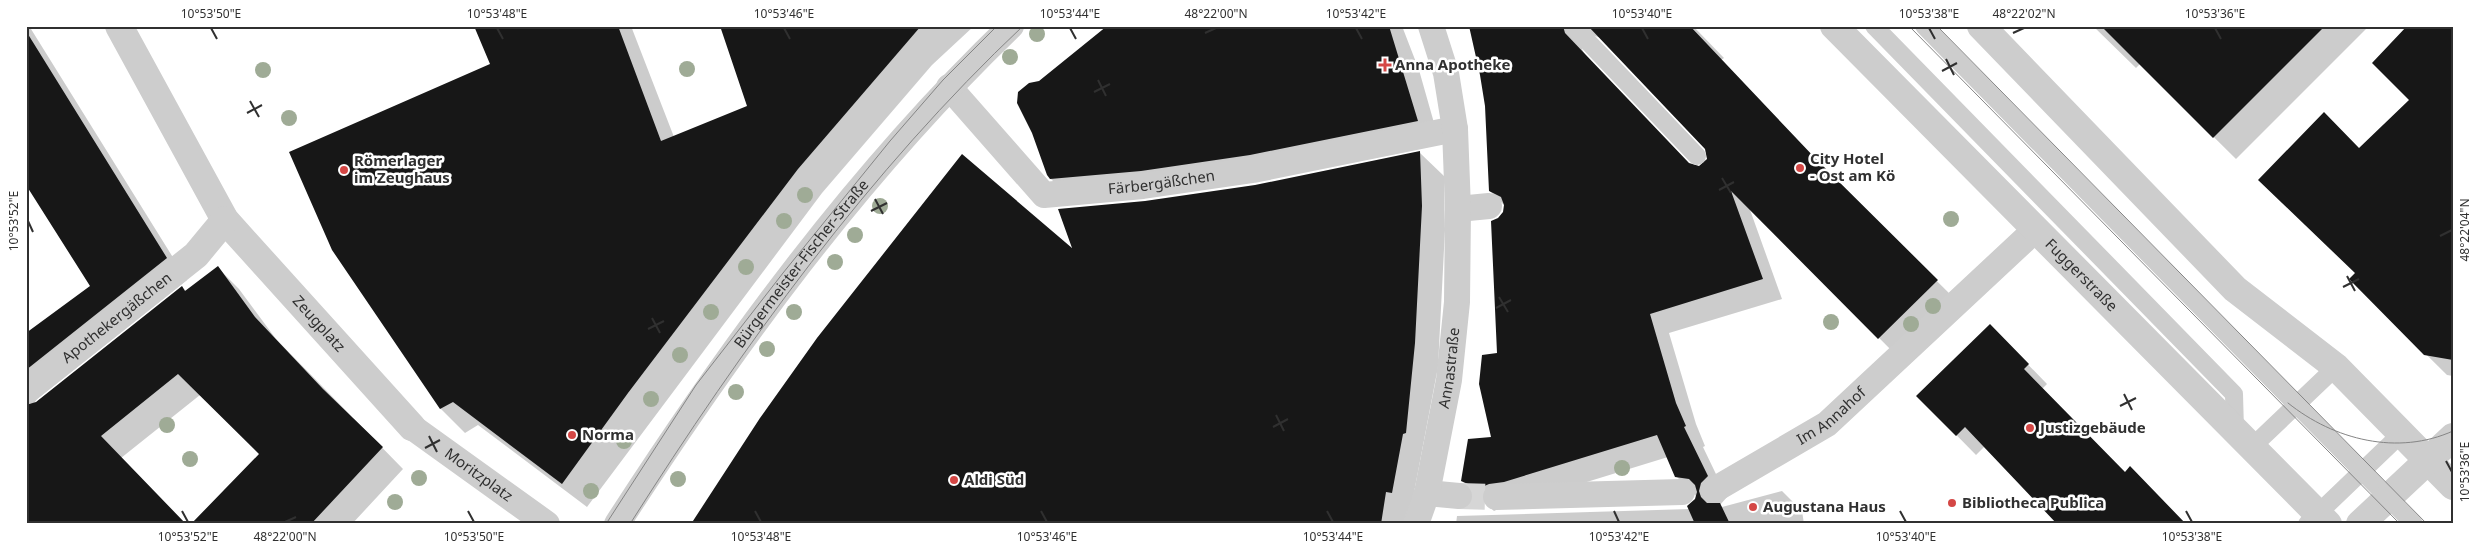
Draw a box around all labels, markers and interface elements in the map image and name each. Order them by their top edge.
text: 10°53'50"E [181,5,241,22]
text: 10°53'48"E [467,5,527,22]
text: 10°53'46"E [754,5,814,22]
text: 10°53'44"E [1040,5,1100,22]
text: 48°22'00"N [1184,5,1248,22]
text: 10°53'42"E [1326,5,1386,22]
text: 10°53'40"E [1612,5,1672,22]
text: 10°53'38"E [1899,5,1959,22]
text: 48°22'02"N [1992,5,2056,22]
text: 10°53'36"E [2185,5,2245,22]
place label: Anna Apotheke [1395,54,1511,74]
marker: Anna Apotheke [1379,59,1391,71]
place label: City Hotel - Ost am Kö [1810,148,1895,185]
place label: Römerlager im Zeughaus [354,150,450,187]
marker: City Hotel - Ost am Kö [1794,162,1806,174]
marker: Römerlager im Zeughaus [338,164,350,176]
street label: Färbergäßchen [1107,165,1216,198]
street label: Bürgermeister-Fischer-Straße [729,175,872,352]
text: 10°53'52"E [5,191,22,251]
text: 48°22'04"N [2456,198,2473,262]
street label: Fuggerstraße [2041,234,2122,315]
street label: Apothekergäßchen [57,267,175,367]
street label: Zeugplatz [289,291,350,356]
street label: Annastraße [1433,326,1463,410]
street label: Im Annahof [1793,381,1870,449]
place label: Justizgebäude [2038,417,2146,437]
marker: Justizgebäude [2024,422,2036,434]
place label: Norma [582,424,634,444]
marker: Norma [566,429,578,441]
text: 10°53'36"E [2456,442,2473,502]
street label: Moritzplatz [441,443,517,505]
place label: Aldi Süd [964,469,1024,489]
marker: Aldi Süd [948,474,960,486]
place label: Bibliotheca Publica [1962,492,2104,512]
place label: Augustana Haus [1763,496,1886,516]
marker: Bibliotheca Publica [1946,497,1958,509]
marker: Augustana Haus [1747,501,1759,513]
text: 10°53'52"E [158,528,218,545]
text: 48°22'00"N [253,528,317,545]
text: 10°53'50"E [444,528,504,545]
text: 10°53'48"E [731,528,791,545]
text: 10°53'46"E [1017,528,1077,545]
text: 10°53'44"E [1303,528,1363,545]
text: 10°53'42"E [1589,528,1649,545]
text: 10°53'40"E [1876,528,1936,545]
text: 10°53'38"E [2162,528,2222,545]

